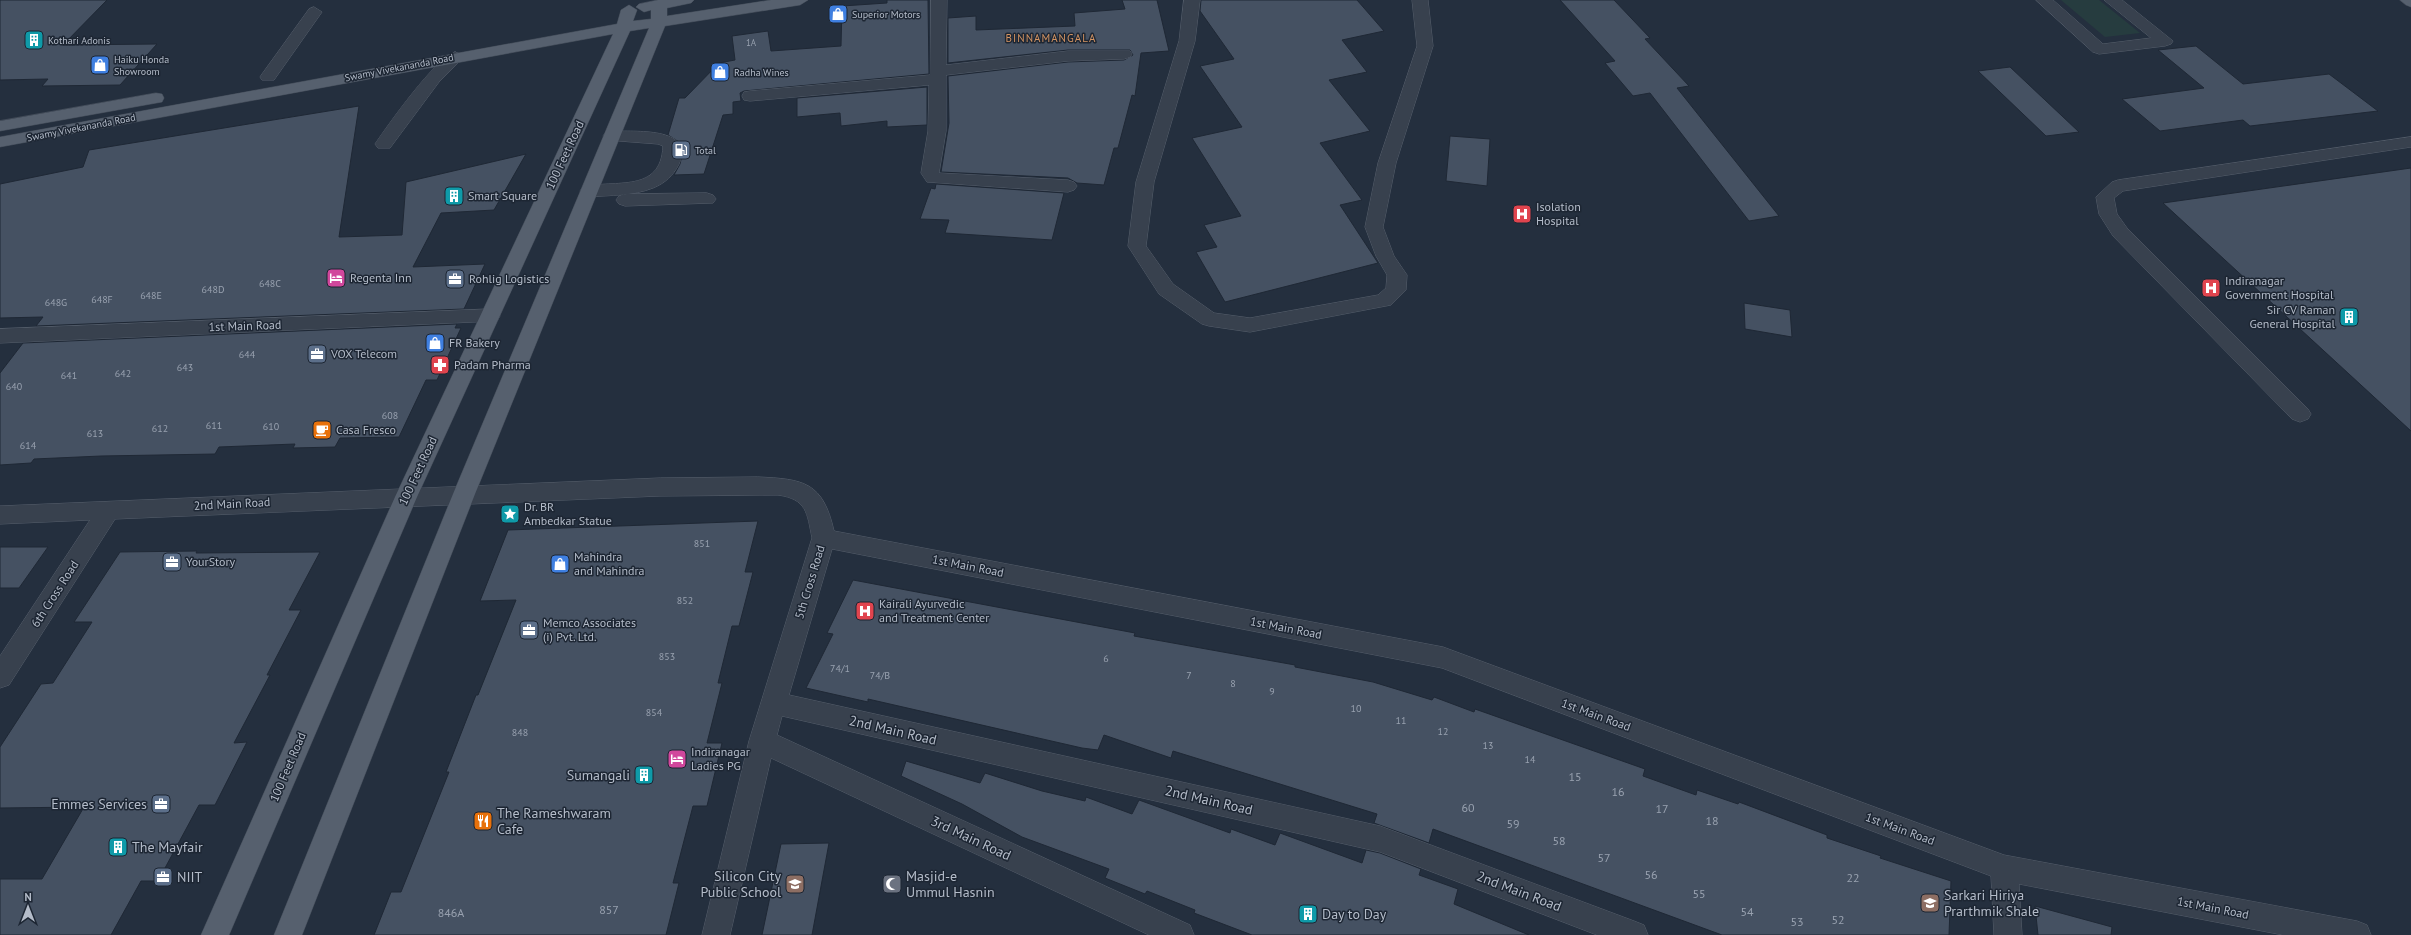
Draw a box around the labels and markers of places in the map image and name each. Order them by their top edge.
shop icon: Superior Motors [827,3,849,25]
place label: Superior Motors [852,8,920,21]
building icon: Kothari Adonis [23,29,45,51]
place label: Kothari Adonis [48,34,110,47]
place label: Haiku Honda Showroom [114,53,169,78]
shop icon: Haiku Honda Showroom [89,54,111,76]
shop icon: Radha Wines [709,61,731,83]
place label: Radha Wines [734,66,789,79]
fuel station icon: Total [670,139,692,161]
place label: Total [695,144,716,157]
building icon: Smart Square [443,185,465,207]
place label: Smart Square [468,188,537,203]
place label: Isolation Hospital [1536,199,1581,228]
hospital icon: Isolation Hospital [1511,203,1533,225]
hotel icon: Regenta Inn [325,267,347,289]
office icon: Rohlig Logistics [444,268,466,290]
place label: Regenta Inn [350,270,411,285]
place label: Rohlig Logistics [469,271,549,286]
place label: Indiranagar Government Hospital [2225,273,2334,302]
hospital icon: Indiranagar Government Hospital [2200,277,2222,299]
place label: Sir CV Raman General Hospital [2249,302,2335,331]
building icon: Sir CV Raman General Hospital [2338,306,2360,328]
shop icon: FR Bakery [424,332,446,354]
place label: FR Bakery [449,335,500,350]
office icon: VOX Telecom [306,343,328,365]
place label: VOX Telecom [330,346,397,361]
pharmacy icon: Padam Pharma [429,354,451,376]
place label: Padam Pharma [454,357,531,372]
cafe icon: Casa Fresco [311,419,333,441]
place label: Casa Fresco [336,422,396,437]
place label: Dr. BR Ambedkar Statue [524,499,612,528]
place icon: Dr. BR Ambedkar Statue [499,503,521,525]
place label: Mahindra and Mahindra [574,549,645,578]
office icon: YourStory [161,551,183,573]
shop icon: Mahindra and Mahindra [549,553,571,575]
place label: YourStory [186,554,235,569]
place label: Kairali Ayurvedic and Treatment Center [879,596,989,625]
hospital icon: Kairali Ayurvedic and Treatment Center [854,600,876,622]
place label: Memco Associates (i) Pvt. Ltd. [543,615,636,644]
office icon: Memco Associates (i) Pvt. Ltd. [518,619,540,641]
place label: Indiranagar Ladies PG [691,744,750,773]
hotel icon: Indiranagar Ladies PG [666,748,688,770]
building icon: Sumangali [633,764,655,786]
place label: Sumangali [567,766,630,784]
office icon: Emmes Services [150,793,172,815]
place label: Emmes Services [51,795,147,813]
place label: The Rameshwaram Cafe [497,804,611,838]
restaurant icon: The Rameshwaram Cafe [472,810,494,832]
building icon: The Mayfair [107,836,129,858]
place label: The Mayfair [132,838,203,856]
office icon: NIIT [152,866,174,888]
place label: Silicon City Public School [701,867,781,901]
place label: Masjid-e Ummul Hasnin [906,867,995,901]
place label: NIIT [177,868,203,886]
school or university icon: Silicon City Public School [784,873,806,895]
mosque icon: Masjid-e Ummul Hasnin [881,873,903,895]
place label: Sarkari Hiriya Prarthmik Shale [1944,886,2039,920]
school or university icon: Sarkari Hiriya Prarthmik Shale [1919,892,1941,914]
building icon: Day to Day [1297,903,1319,925]
place label: Day to Day [1322,905,1387,923]

